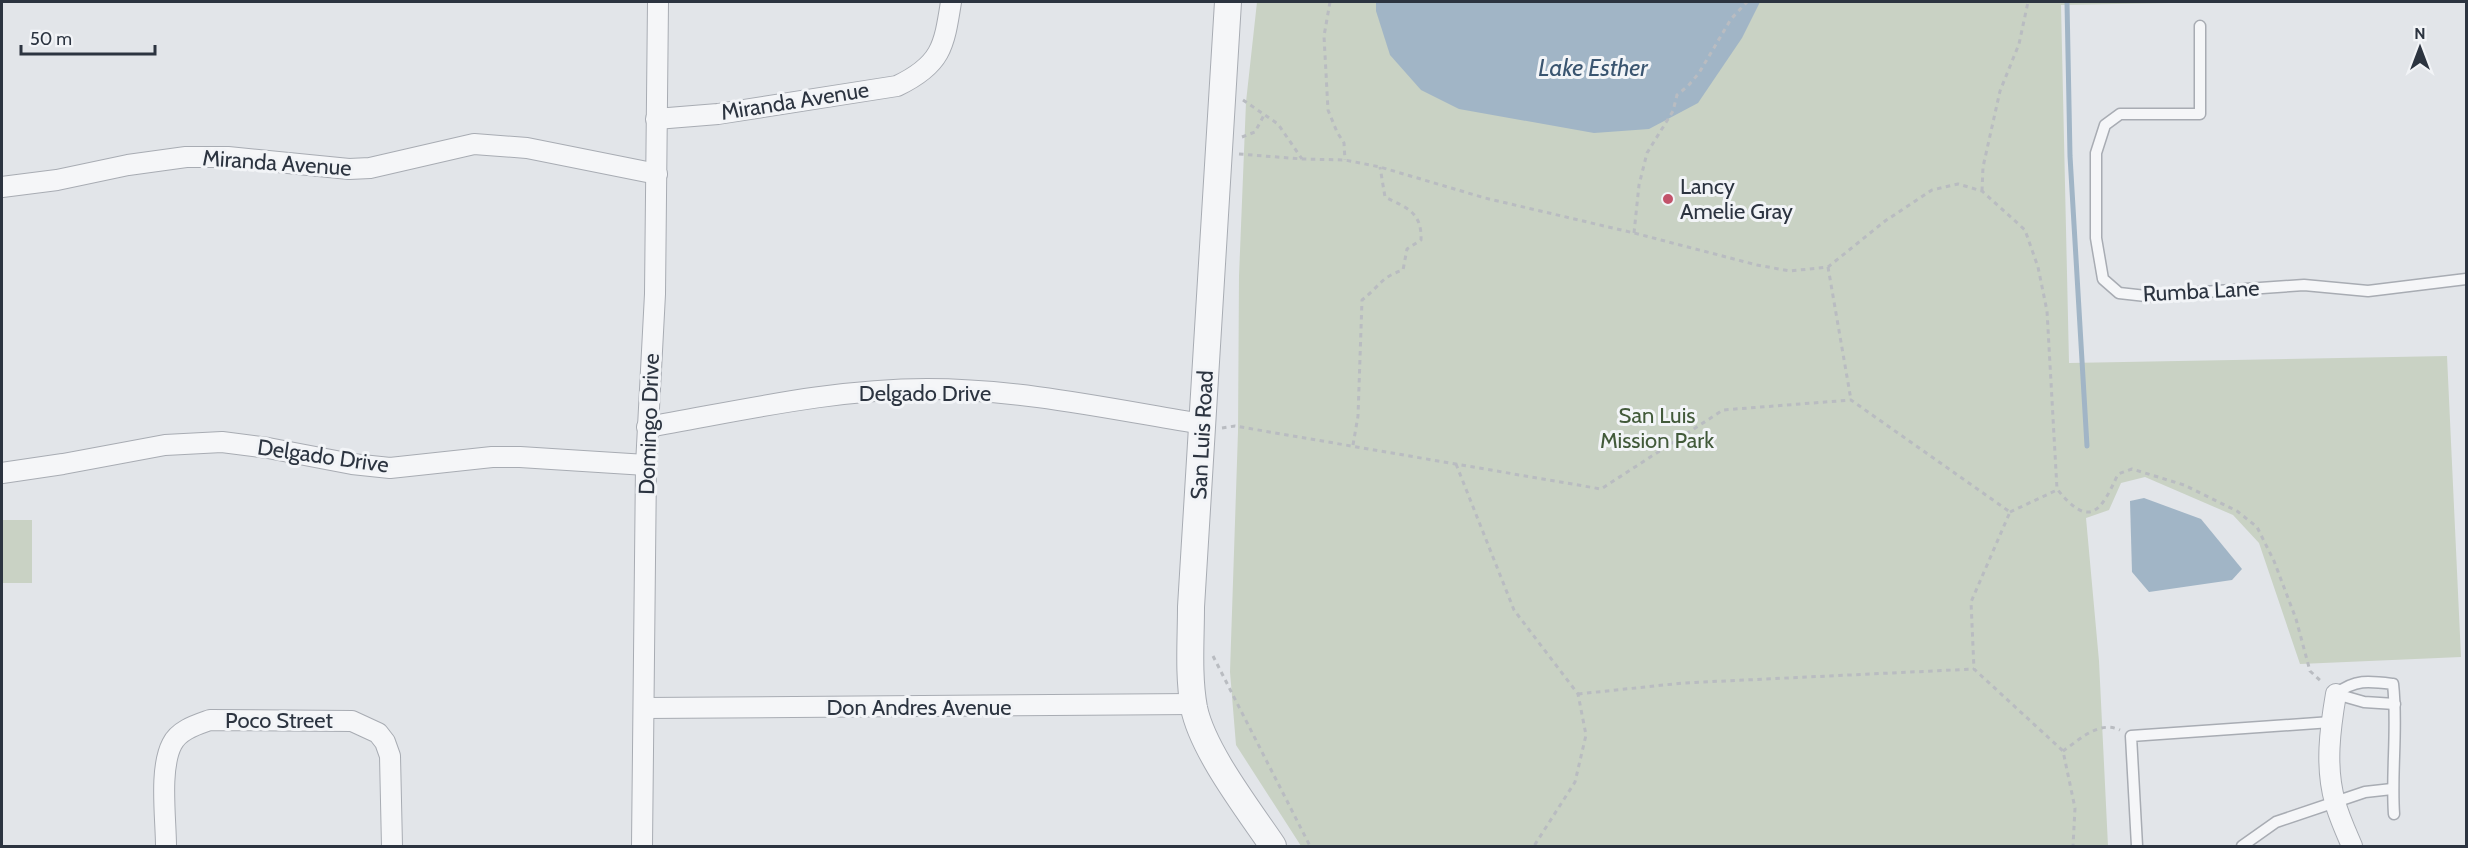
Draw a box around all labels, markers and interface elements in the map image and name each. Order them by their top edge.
scale bar [21,18,154,56]
north arrow [2390,18,2450,78]
text: N [2414,24,2426,43]
text: 50 m [30,28,72,50]
water label: Lake Esther [1538,53,1649,82]
street label: Miranda Avenue [719,76,871,126]
street label: Miranda Avenue [202,144,352,182]
place label: Lancy Amelie Gray [1680,173,1793,225]
marker: Lancy Amelie Gray [1661,192,1675,206]
street label: Rumba Lane [2142,274,2260,308]
street label: Domingo Drive [633,353,665,495]
street label: San Luis Road [1185,370,1219,500]
street label: Delgado Drive [859,380,991,407]
park label: San Luis Mission Park [1600,402,1714,454]
street label: Delgado Drive [256,433,390,479]
street label: Don Andres Avenue [826,694,1012,721]
street label: Poco Street [225,707,333,734]

